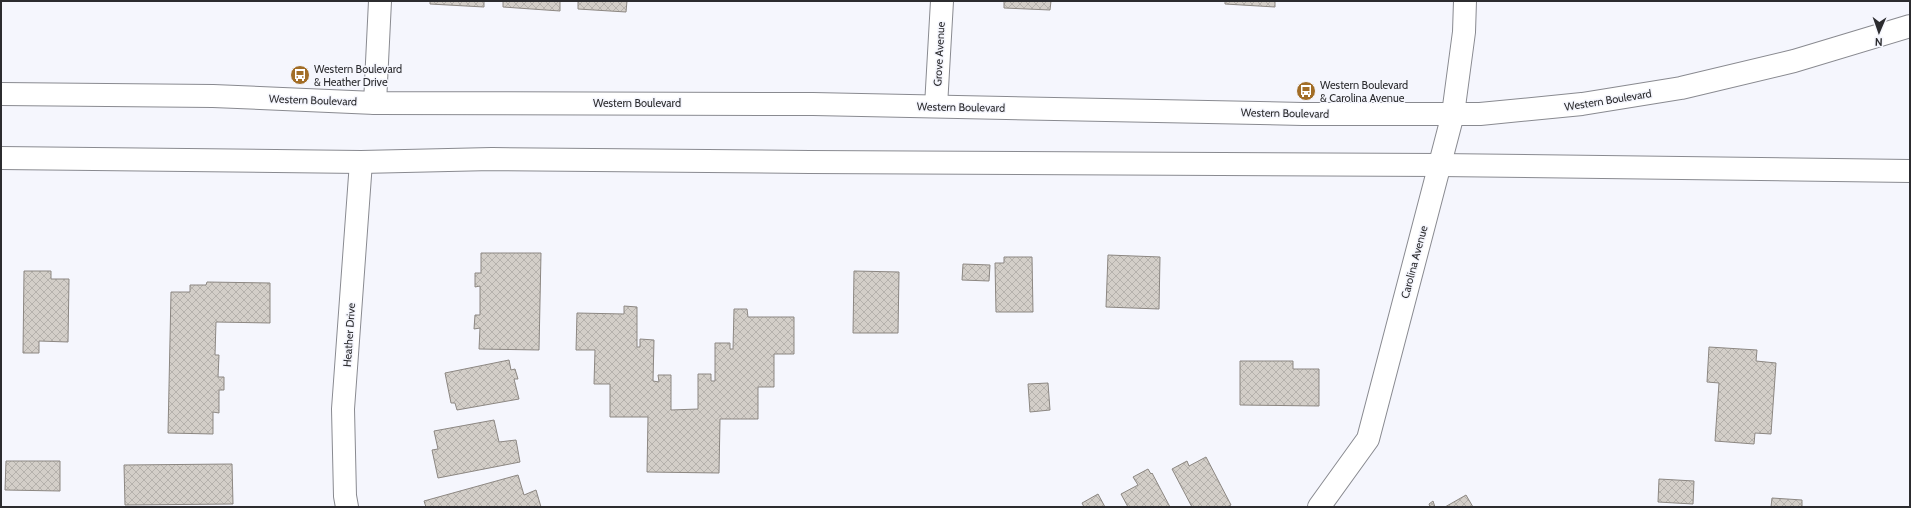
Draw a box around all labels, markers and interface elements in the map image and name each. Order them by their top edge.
north arrow [1859,12,1899,52]
street label: Grove Avenue [930,21,948,87]
text: N [1875,35,1883,49]
place label: Western Boulevard & Heather Drive [314,62,402,89]
bus stop icon: Western Boulevard & Heather Drive [289,64,311,86]
place label: Western Boulevard & Carolina Avenue [1320,78,1408,105]
bus stop icon: Western Boulevard & Carolina Avenue [1295,80,1317,102]
street label: Western Boulevard [1563,86,1653,114]
street label: Western Boulevard [269,91,357,109]
street label: Western Boulevard [593,96,681,110]
street label: Western Boulevard [917,99,1005,115]
street label: Western Boulevard [1241,105,1329,121]
street label: Carolina Avenue [1398,224,1431,300]
street label: Heather Drive [340,302,358,368]

